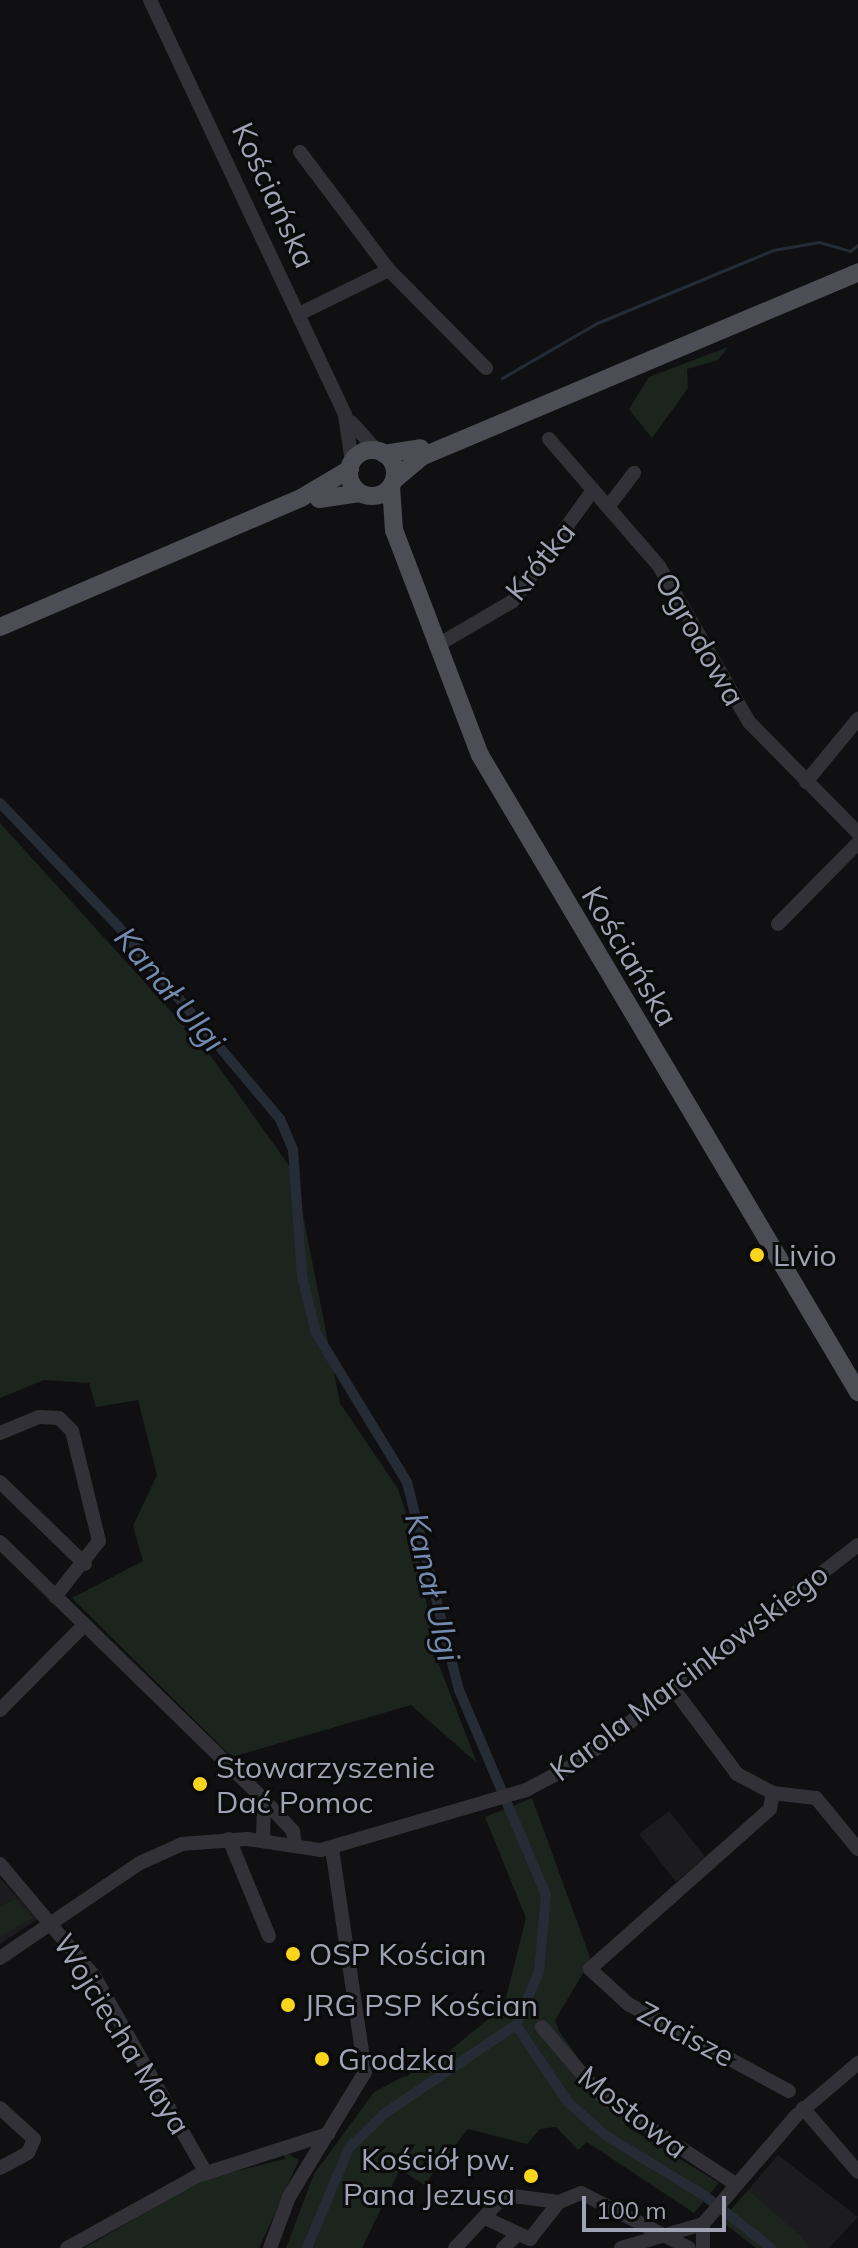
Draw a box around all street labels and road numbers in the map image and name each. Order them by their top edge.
street label: Kościańska [225,117,323,273]
street label: Krótka [498,515,582,607]
street label: Ogrodowa [647,566,753,712]
street label: Kościańska [574,880,686,1032]
street label: Karola Marcinkowskiego [543,1556,835,1788]
street label: Wojciecha Maya [46,1927,198,2141]
street label: Zacisze [632,1994,740,2074]
street label: Mostowa [571,2058,695,2166]

